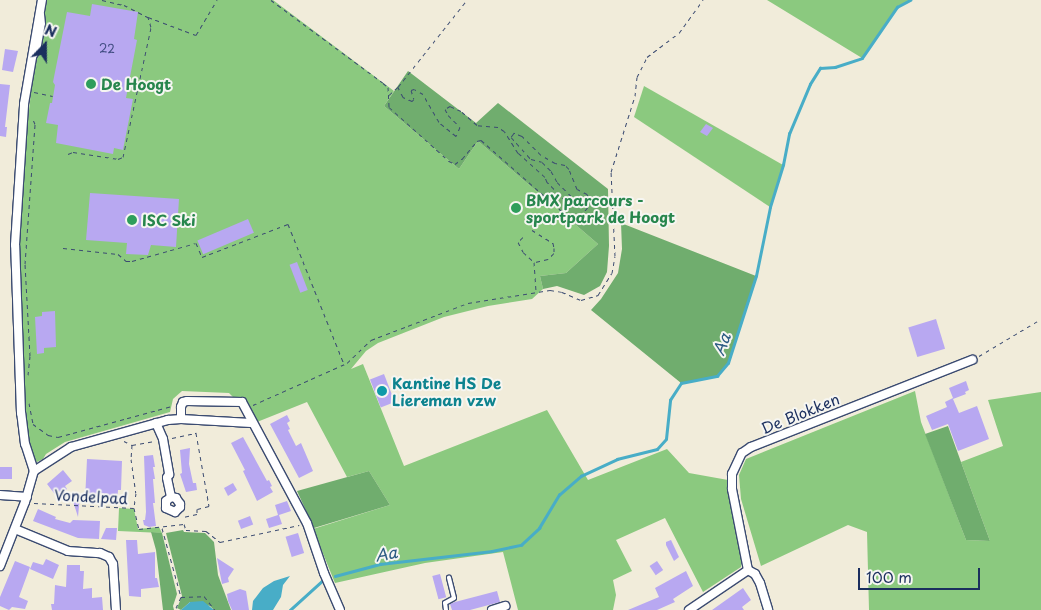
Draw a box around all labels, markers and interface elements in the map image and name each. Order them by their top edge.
text: N [42,19,60,42]
north arrow [20,20,70,70]
house number: 22 [99,42,115,56]
place label: De Hoogt [101,75,172,93]
marker: De Hoogt [85,78,97,90]
place label: BMX parcours - sportpark de Hoogt [526,190,676,225]
marker: BMX parcours - sportpark de Hoogt [510,202,522,214]
place label: ISC Ski [142,211,196,229]
marker: ISC Ski [126,214,138,226]
water label: Aa [708,330,734,358]
place label: Kantine HS De Liereman vzw [392,373,502,408]
marker: Kantine HS De Liereman vzw [376,385,388,397]
street label: De Blokken [759,389,841,437]
street label: Vondelpad [54,485,128,507]
water label: Aa [373,542,399,564]
scale bar [861,558,984,590]
text: 100 m [866,565,912,588]

